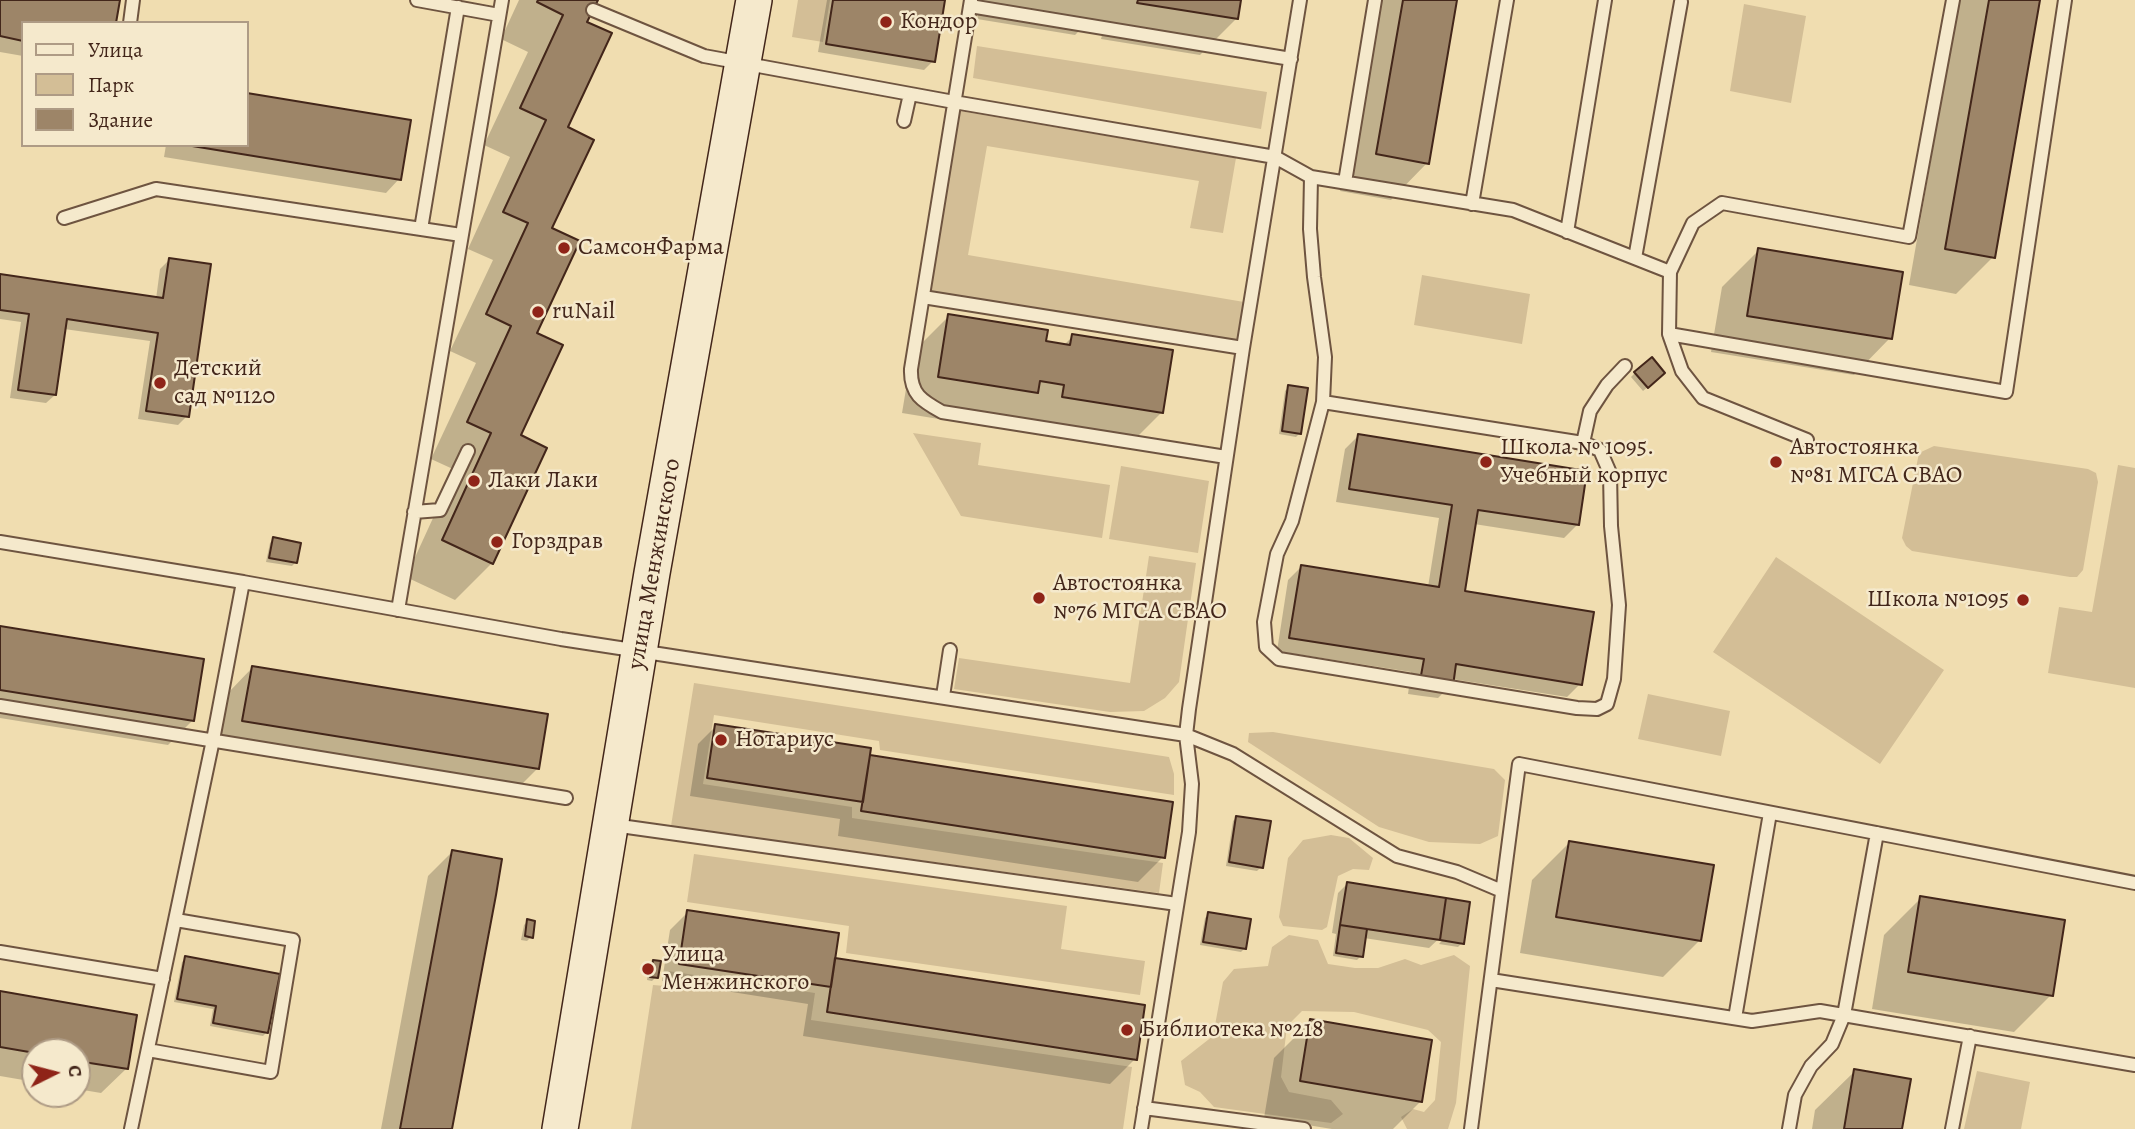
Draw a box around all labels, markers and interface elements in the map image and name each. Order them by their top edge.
place label: Кондор [900,8,977,36]
marker: Кондор [878,14,894,30]
legend [21,21,248,147]
text: Улица [88,36,143,64]
text: Парк [88,71,134,99]
text: Здание [88,106,153,134]
place label: СамсонФарма [578,234,724,262]
marker: СамсонФарма [556,240,572,256]
place label: ruNail [552,298,615,326]
marker: ruNail [530,304,546,320]
place label: Детский сад №1120 [174,355,275,411]
marker: Детский сад №1120 [152,375,168,391]
place label: Школа № 1095. Учебный корпус [1500,434,1668,490]
place label: Автостоянка №81 МГСА СВАО [1790,434,1962,490]
marker: Школа № 1095. Учебный корпус [1478,454,1494,470]
marker: Автостоянка №81 МГСА СВАО [1768,454,1784,470]
street label: улица Менжинского [622,456,688,672]
place label: Лаки Лаки [488,467,598,495]
marker: Лаки Лаки [466,473,482,489]
place label: Горздрав [511,528,603,556]
marker: Горздрав [489,534,505,550]
place label: Автостоянка №76 МГСА СВАО [1053,570,1227,626]
place label: Школа №1095 [1867,586,2009,614]
marker: Автостоянка №76 МГСА СВАО [1031,590,1047,606]
marker: Школа №1095 [2015,592,2031,608]
place label: Нотариус [735,726,834,754]
marker: Нотариус [713,732,729,748]
place label: Улица Менжинского [662,941,810,997]
marker: Улица Менжинского [640,961,656,977]
place label: Библиотека №218 [1141,1016,1324,1044]
marker: Библиотека №218 [1119,1022,1135,1038]
north arrow [21,1038,91,1108]
text: С [61,1064,88,1078]

